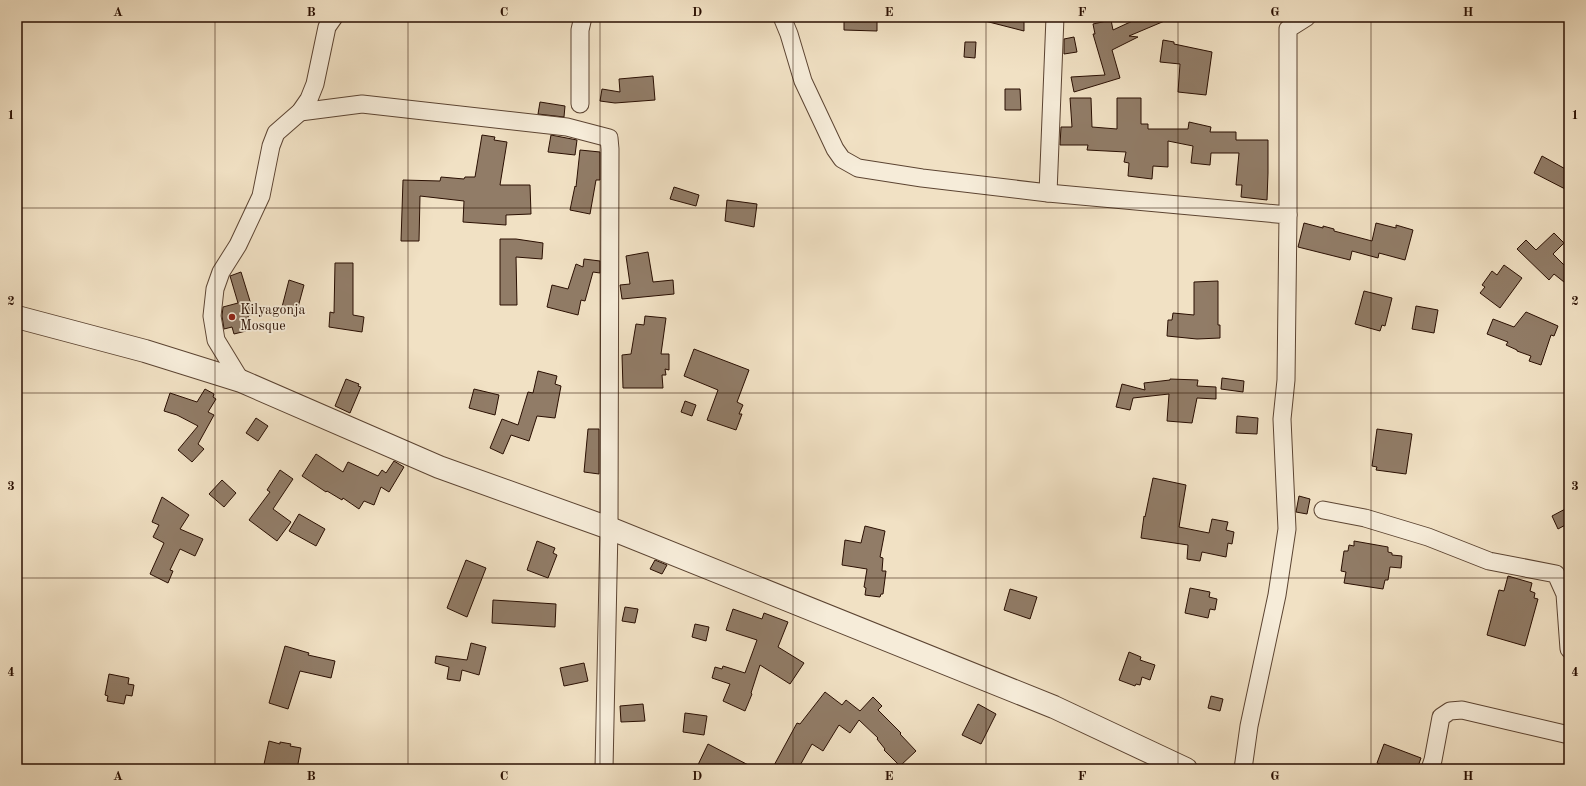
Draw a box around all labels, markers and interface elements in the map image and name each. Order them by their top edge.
text: A [113,6,123,19]
text: B [306,6,316,19]
text: C [500,6,508,19]
text: D [692,6,702,19]
text: E [885,6,894,19]
text: F [1078,6,1087,19]
text: G [1270,6,1280,19]
text: H [1463,6,1474,19]
text: 1 [7,109,15,122]
text: 1 [1571,109,1579,122]
text: 2 [7,295,15,308]
text: 2 [1571,295,1579,308]
place label: Kilyagonja Mosque [240,303,306,333]
marker: Kilyagonja Mosque [227,312,237,322]
text: 3 [7,480,15,493]
text: 3 [1571,480,1579,493]
text: 4 [7,666,15,679]
text: 4 [1571,666,1579,679]
text: A [113,770,123,783]
text: B [306,770,316,783]
text: C [500,770,508,783]
text: D [692,770,702,783]
text: E [885,770,894,783]
text: F [1078,770,1087,783]
text: G [1270,770,1280,783]
text: H [1463,770,1474,783]

